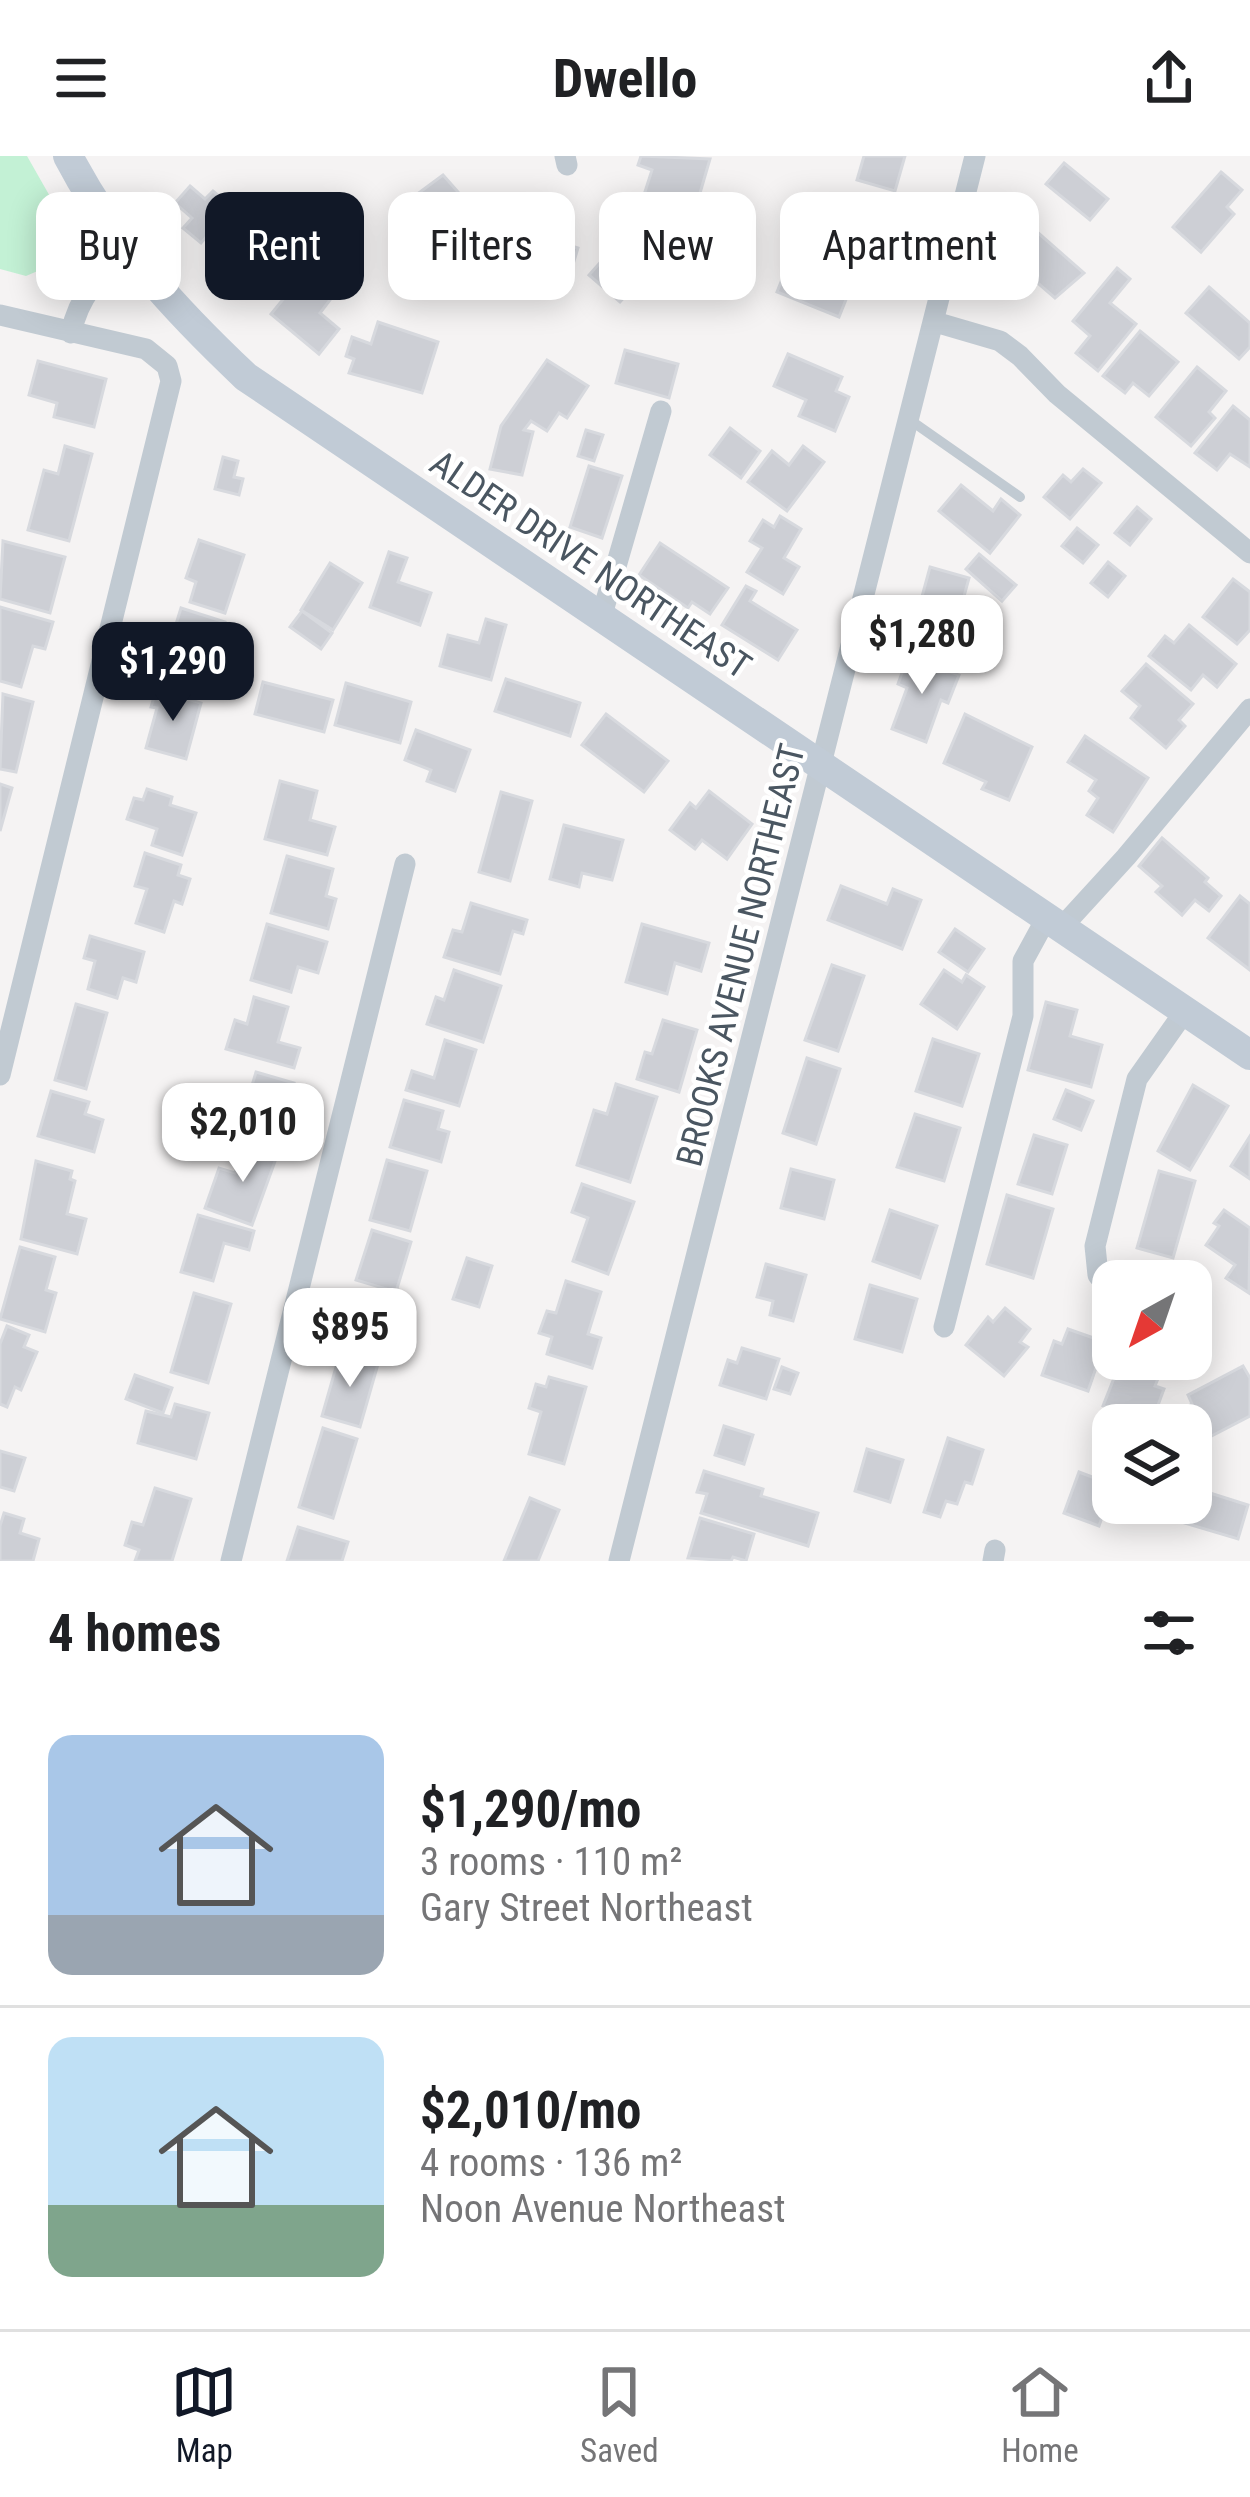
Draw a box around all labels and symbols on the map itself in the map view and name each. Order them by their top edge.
street label: ALDER DRIVE NORTHEAST [422,442,759,688]
pin: $1,280 [824,595,1020,697]
pin: $1,290 [75,622,271,724]
street label: BROOKS AVENUE NORTHEAST [668,740,814,1171]
pin: $2,010 [145,1083,341,1185]
north arrow [1092,1260,1212,1380]
pin: $895 [279,1288,421,1390]

